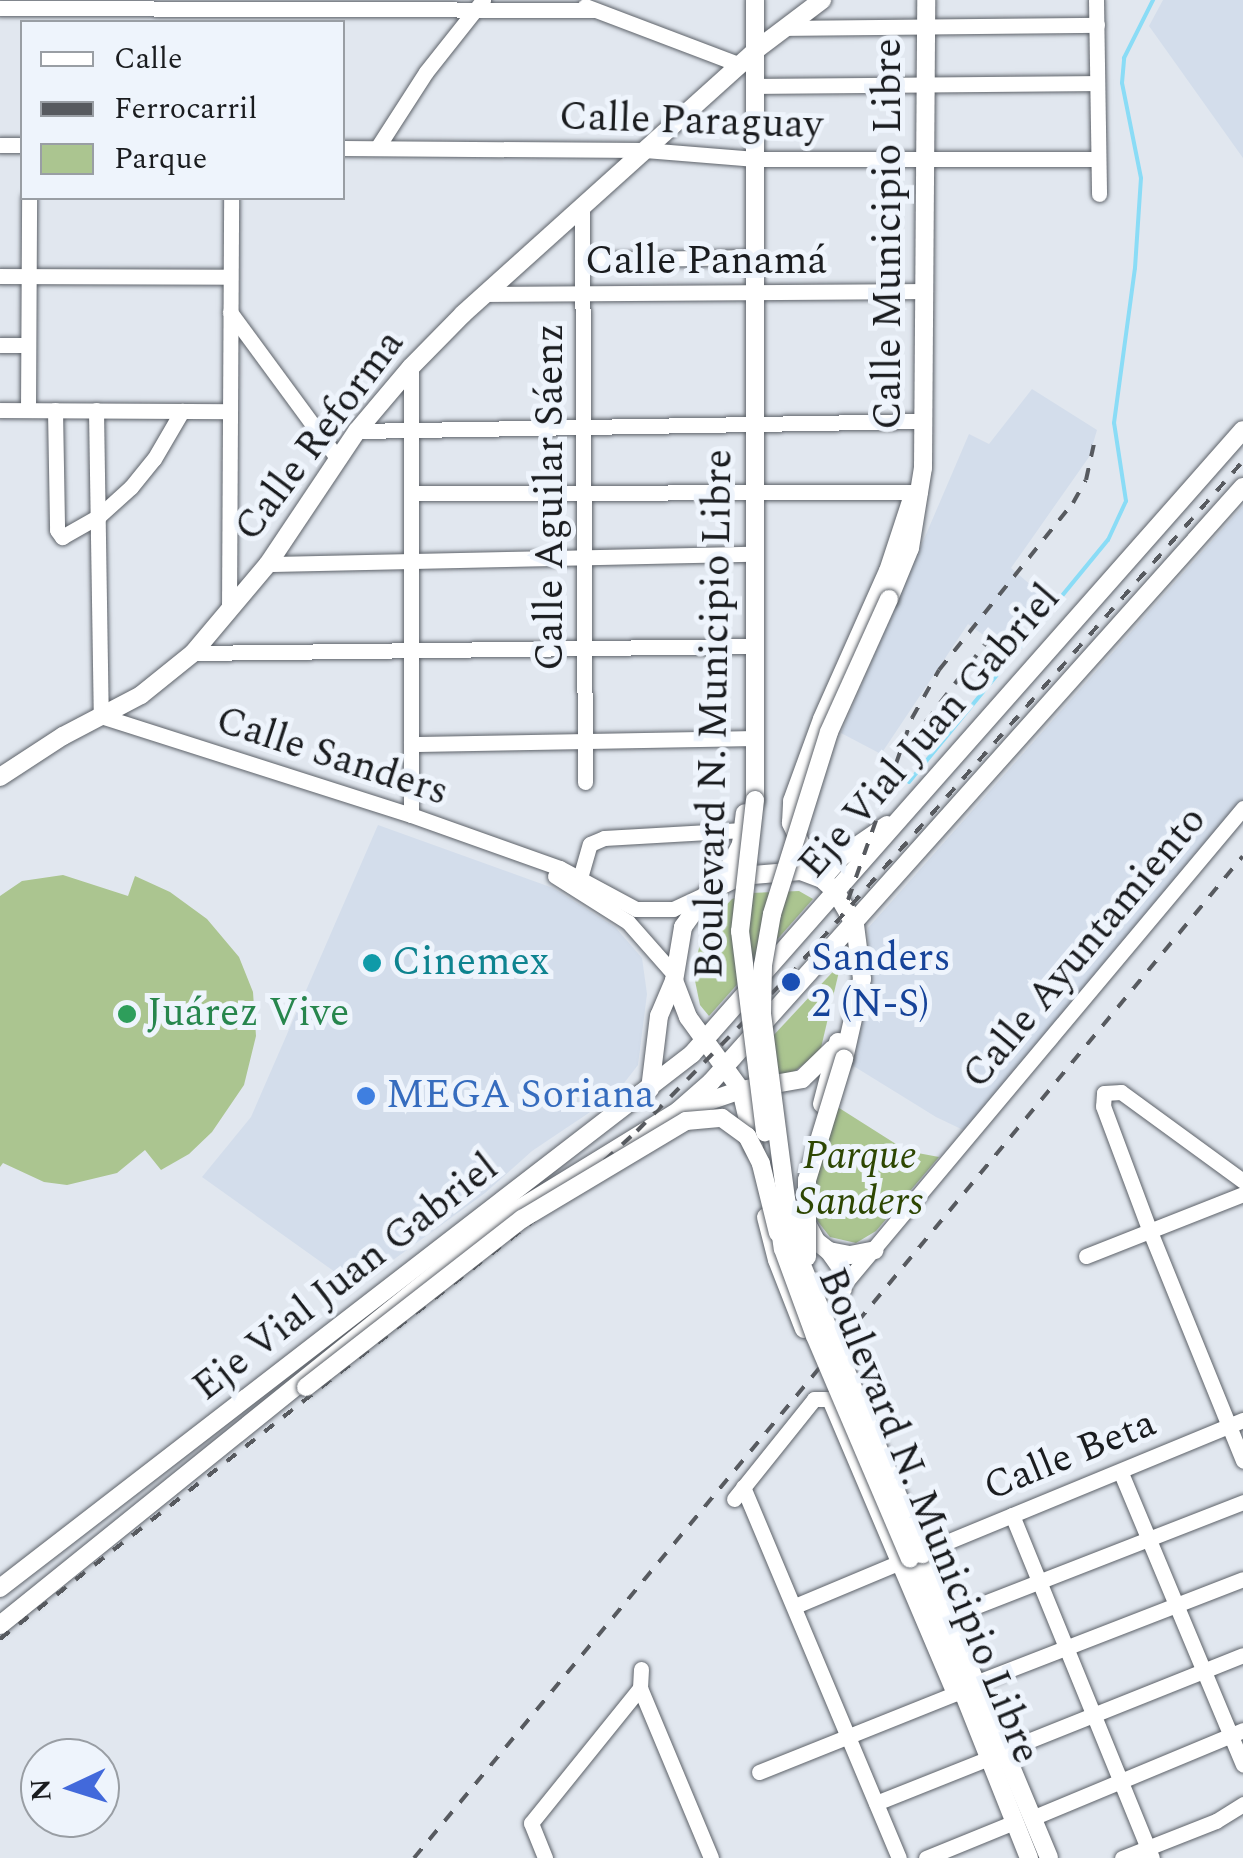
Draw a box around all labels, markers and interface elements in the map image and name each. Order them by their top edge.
legend [20,20,345,200]
text: Calle [114,36,182,82]
street label: Calle Municipio Libre [865,38,913,430]
text: Ferrocarril [114,86,257,132]
street label: Calle Paraguay [558,93,824,151]
text: Parque [114,136,207,182]
street label: Calle Panamá [585,238,827,286]
street label: Calle Reforma [225,321,415,551]
street label: Calle Aguilar Sáenz [527,323,575,671]
street label: Boulevard N. Municipio Libre [686,449,744,979]
street label: Eje Vial Juan Gabriel [789,575,1071,889]
street label: Calle Sanders [210,697,454,817]
street label: Calle Ayuntamiento [953,797,1217,1099]
place label: Sanders 2 (N-S) [811,935,951,1029]
place label: Cinemex [392,939,549,987]
marker: Cinemex [361,952,383,974]
marker: Sanders 2 (N-S) [780,971,802,993]
place label: Juárez Vive [147,990,349,1038]
marker: Juárez Vive [116,1003,138,1025]
place label: MEGA Soriana [386,1072,655,1120]
marker: MEGA Soriana [355,1085,377,1107]
park label: Parque Sanders [797,1133,923,1227]
street label: Eje Vial Juan Gabriel [184,1144,508,1412]
street label: Boulevard N. Municipio Libre [806,1261,1050,1771]
street label: Calle Beta [977,1400,1163,1512]
north arrow [20,1738,120,1838]
text: N [19,1777,64,1803]

